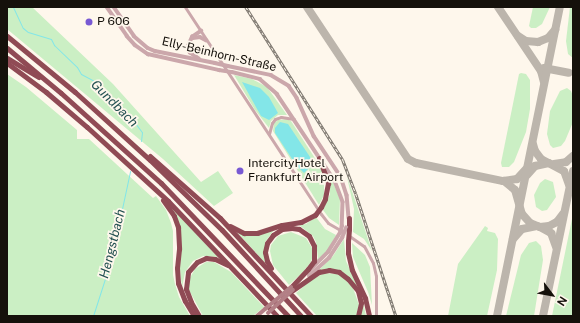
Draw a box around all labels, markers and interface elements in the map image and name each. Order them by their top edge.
place label: P 606 [97,15,130,29]
marker: P 606 [84,17,94,27]
street label: Elly-Beinhorn-Straße [160,35,278,75]
water label: Gundbach [87,77,141,131]
place label: IntercityHotel Frankfurt Airport [248,157,343,185]
marker: IntercityHotel Frankfurt Airport [235,166,245,176]
water label: Hengstbach [97,208,129,280]
north arrow [532,275,572,315]
text: N [555,295,570,308]

